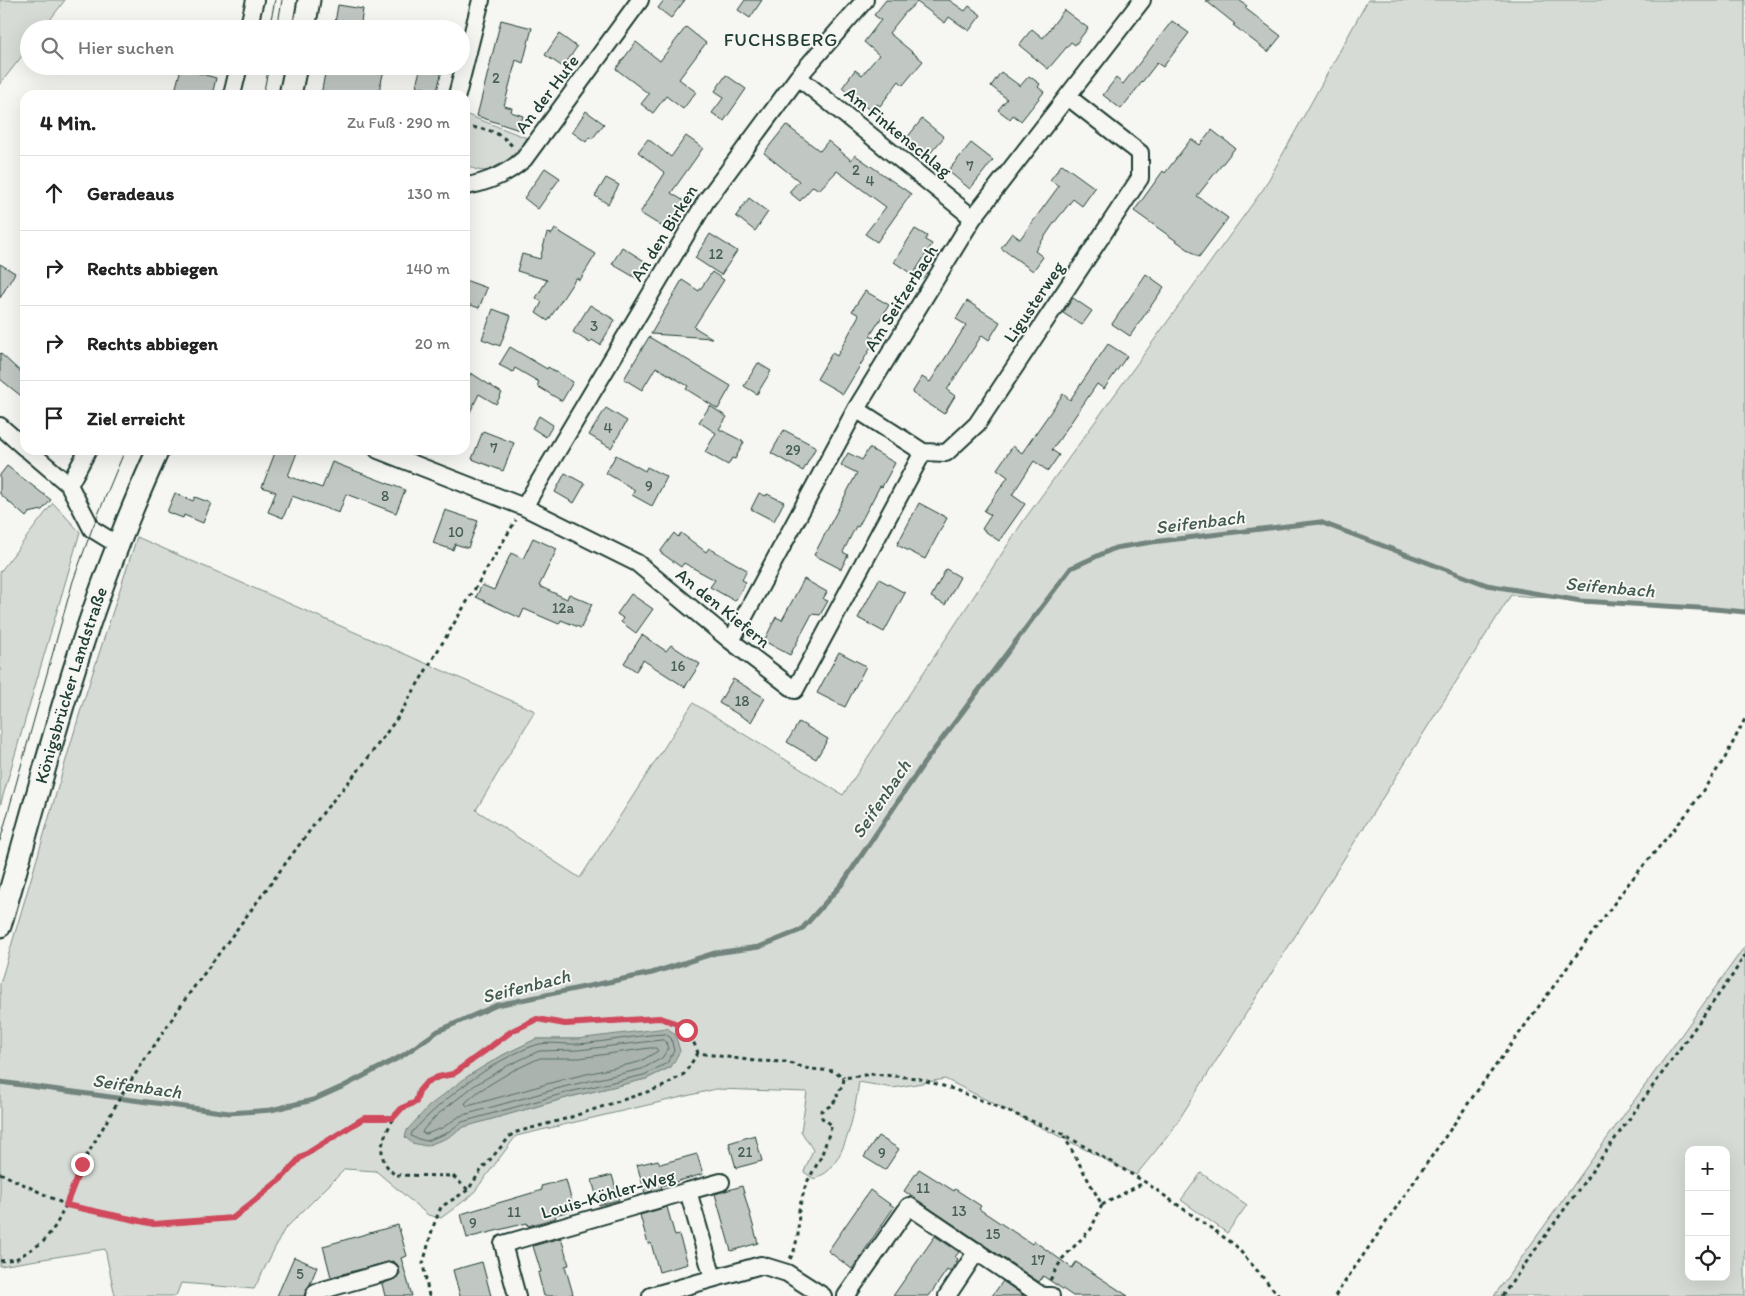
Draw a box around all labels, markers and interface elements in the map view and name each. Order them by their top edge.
search box [20,20,470,75]
district label: FUCHSBERG [724,28,838,51]
icon: search [38,34,66,62]
text: Hier suchen [78,36,174,59]
street label: An der Hufe [510,50,584,138]
house number: 2 [492,69,500,87]
street label: Am Finkenschlag [840,82,957,183]
text: 4 Min. [40,110,96,135]
text: Zu Fuß · 290 m [347,113,450,132]
house number: 7 [966,157,974,175]
house number: 2 [852,161,860,179]
house number: 4 [865,172,875,190]
icon: ahead [40,179,68,207]
street label: An den Birken [626,181,702,285]
text: Geradeaus [87,182,174,205]
text: 130 m [407,184,450,203]
street label: Am Seifzerbach [859,240,943,355]
house number: 12 [709,245,724,263]
icon: right [40,254,68,282]
street label: Ligusterweg [999,256,1070,347]
text: Rechts abbiegen [87,257,218,280]
text: 140 m [406,259,450,278]
house number: 3 [590,317,598,335]
icon: right [40,329,68,357]
text: Rechts abbiegen [87,332,218,355]
text: 20 m [415,334,450,353]
icon: arrive [40,404,68,432]
text: Ziel erreicht [87,407,185,430]
house number: 4 [603,419,613,437]
house number: 7 [490,439,498,457]
house number: 29 [785,441,801,459]
house number: 9 [645,477,653,495]
house number: 8 [381,487,389,505]
water label: Seifenbach [1154,505,1246,539]
house number: 10 [448,523,464,541]
street label: An den Kiefern [671,563,775,653]
water label: Seifenbach [1564,572,1656,602]
street label: Königsbrücker Landstraße [30,584,112,786]
house number: 12a [552,599,575,617]
house number: 16 [671,657,686,675]
house number: 18 [734,692,750,710]
water label: Seifenbach [846,755,916,843]
water label: Seifenbach [480,964,573,1008]
route start [675,1019,698,1042]
water label: Seifenbach [91,1068,183,1104]
house number: 21 [738,1143,752,1161]
house number: 9 [878,1144,886,1162]
map controls [1685,1146,1730,1281]
button: + [1685,1146,1730,1191]
route end [71,1153,94,1176]
street label: Louis-Köhler-Weg [538,1164,679,1224]
house number: 11 [916,1179,930,1197]
button: − [1685,1191,1730,1236]
house number: 13 [951,1202,967,1220]
house number: 11 [507,1203,521,1221]
house number: 9 [469,1214,477,1232]
house number: 15 [986,1225,1001,1243]
button: locate [1685,1236,1730,1281]
house number: 17 [1031,1251,1046,1269]
house number: 5 [296,1265,304,1283]

